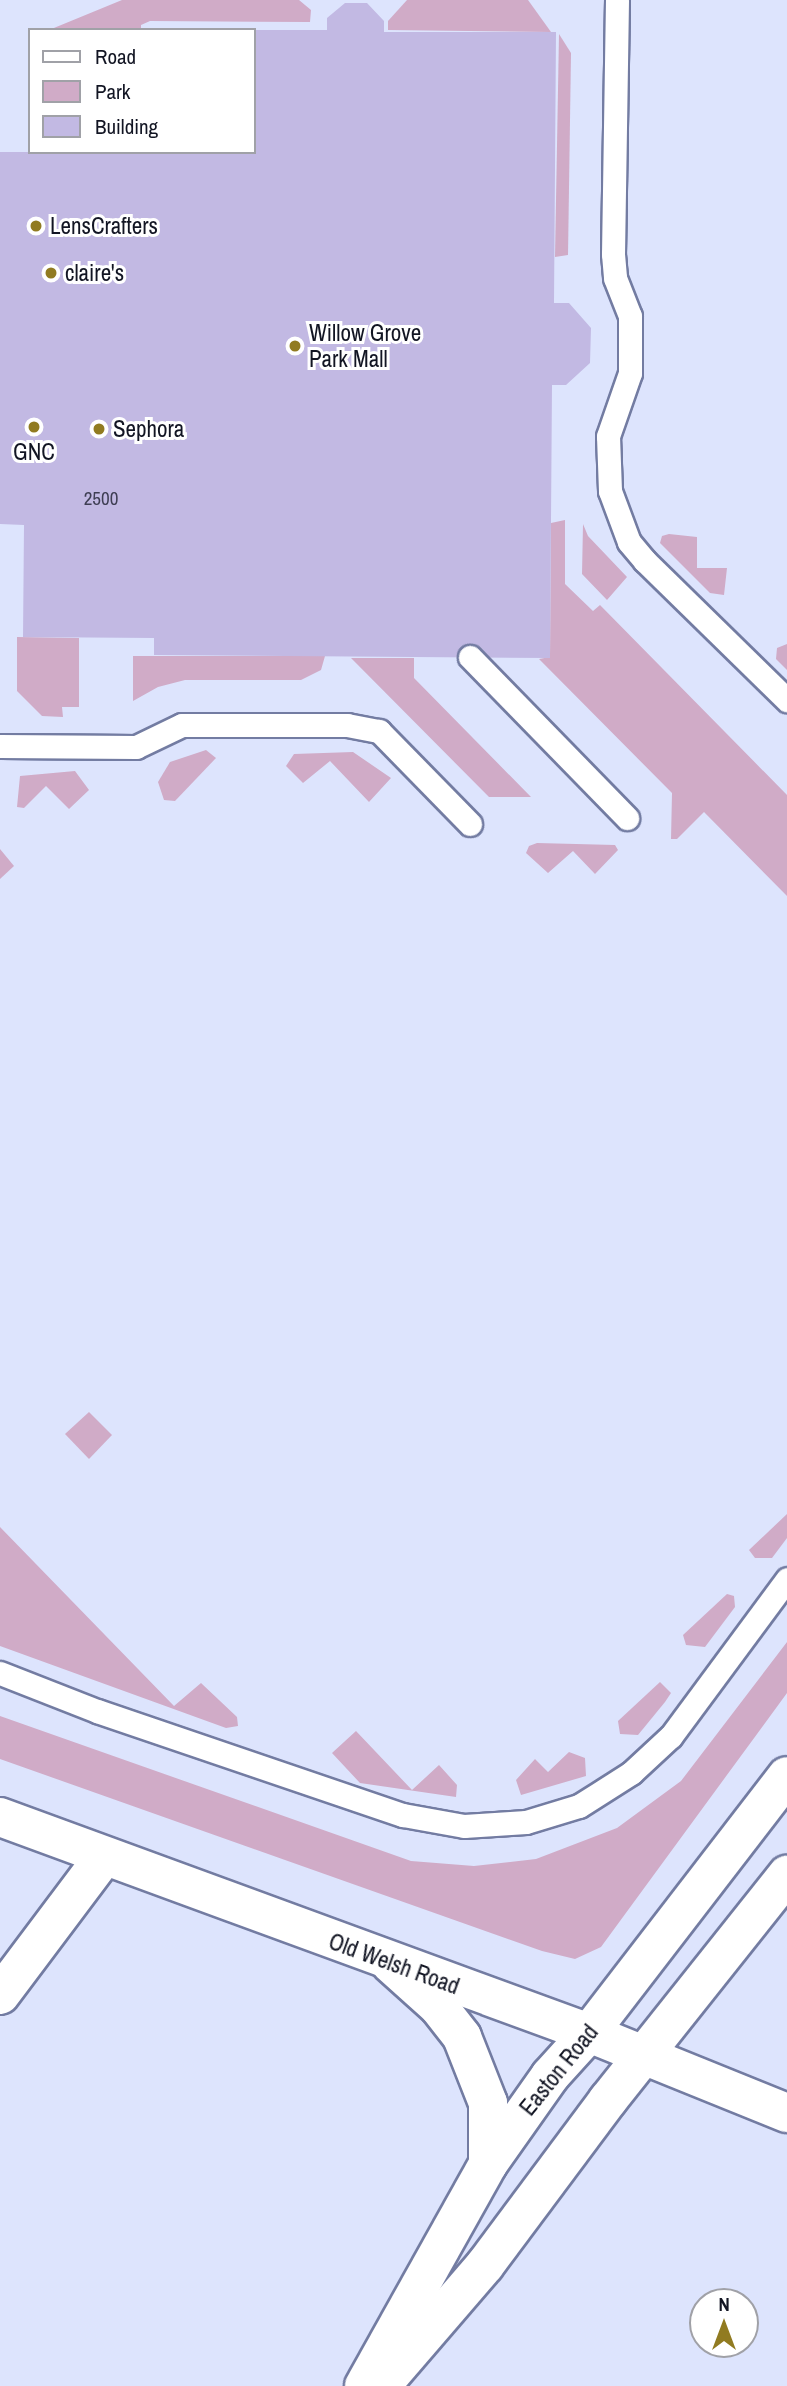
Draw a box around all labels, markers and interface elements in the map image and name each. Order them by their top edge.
legend [28,28,256,154]
text: Road [95,42,136,71]
text: Park [95,77,130,106]
text: Building [95,112,158,141]
place label: LensCrafters [50,212,158,240]
marker: LensCrafters [28,218,44,234]
place label: claire's [65,259,124,287]
marker: claire's [43,265,59,281]
place label: Willow Grove Park Mall [309,319,421,373]
marker: Willow Grove Park Mall [287,338,303,354]
place label: Sephora [113,415,184,443]
marker: GNC [26,419,42,435]
marker: Sephora [91,421,107,437]
place label: GNC [13,438,55,466]
house number: 2500 [84,488,118,510]
street label: Old Welsh Road [325,1928,463,2000]
street label: Easton Road [514,2019,604,2121]
north arrow [689,2288,759,2358]
text: N [718,2291,730,2317]

